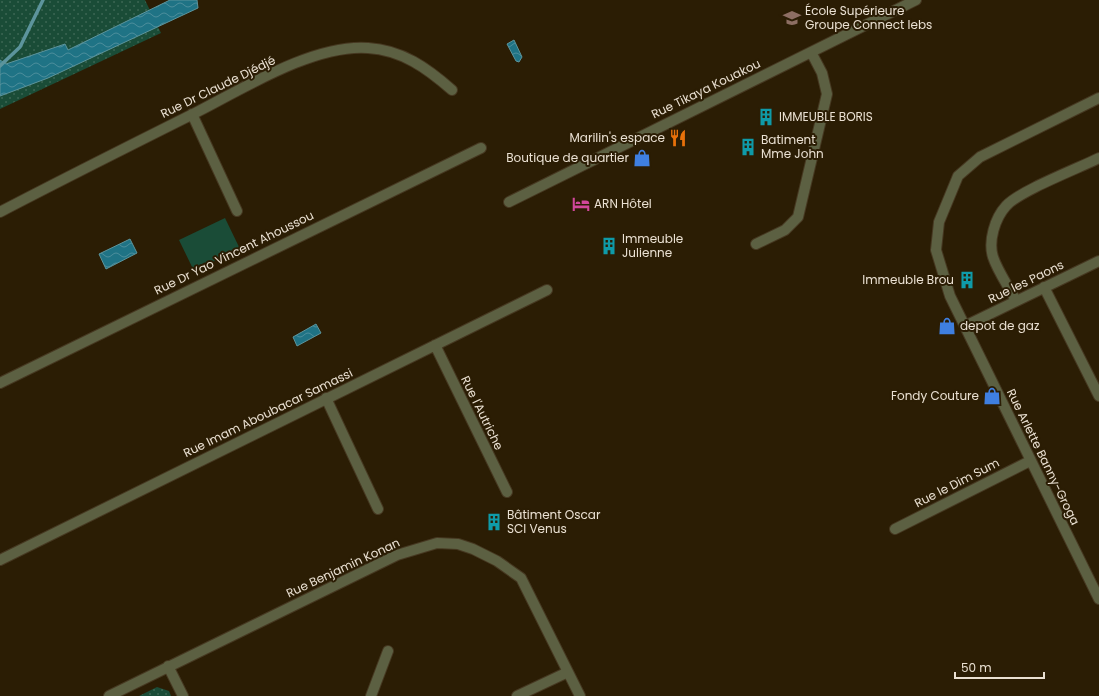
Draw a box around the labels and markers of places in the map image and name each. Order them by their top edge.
place label: École Supérieure Groupe Connect Iebs [805,2,932,33]
school or university icon: École Supérieure Groupe Connect Iebs [782,8,802,28]
building icon: IMMEUBLE BORIS [756,107,776,127]
place label: IMMEUBLE BORIS [779,108,873,125]
restaurant icon: Marilin's espace [668,128,688,148]
place label: Marilin's espace [570,129,665,146]
place label: Batiment Mme John [761,131,824,162]
building icon: Batiment Mme John [738,137,758,157]
shop icon: Boutique de quartier [632,148,652,168]
place label: Boutique de quartier [506,149,630,166]
hotel icon: ARN Hôtel [571,194,591,214]
place label: ARN Hôtel [594,195,652,212]
place label: Immeuble Julienne [622,230,683,261]
building icon: Immeuble Julienne [599,236,619,256]
building icon: Immeuble Brou [957,270,977,290]
place label: Immeuble Brou [862,271,954,288]
shop icon: depot de gaz [937,316,957,336]
place label: depot de gaz [960,317,1039,334]
shop icon: Fondy Couture [982,386,1002,406]
place label: Fondy Couture [891,387,979,404]
place label: Bâtiment Oscar SCI Venus [507,506,601,537]
building icon: Bâtiment Oscar SCI Venus [484,512,504,532]

